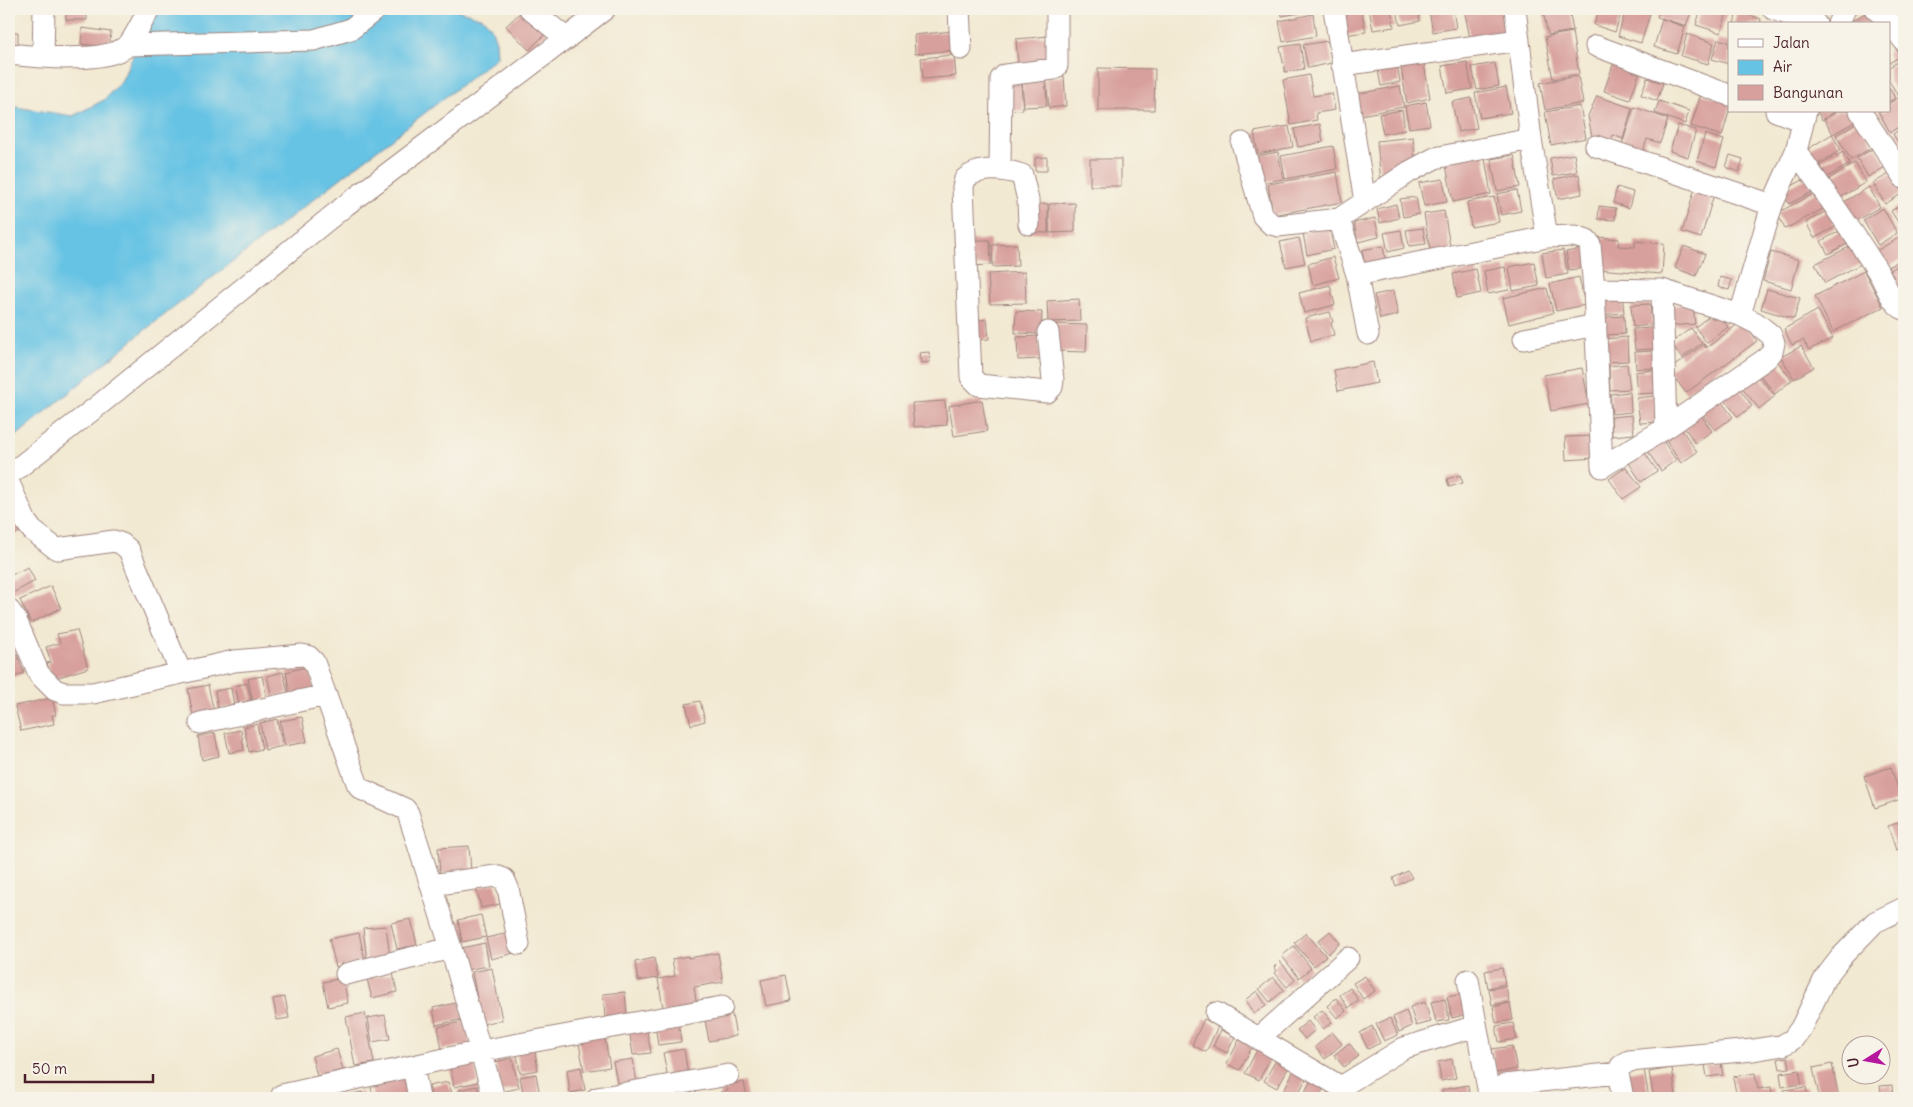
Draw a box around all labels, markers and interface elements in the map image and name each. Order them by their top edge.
legend [1728,22,1890,112]
text: Jalan [1773,33,1810,52]
text: Air [1773,57,1792,76]
text: Bangunan [1773,83,1843,102]
north arrow [1840,1034,1890,1084]
scale bar [25,1052,152,1084]
text: U [1843,1056,1863,1069]
text: 50 m [32,1059,67,1078]

